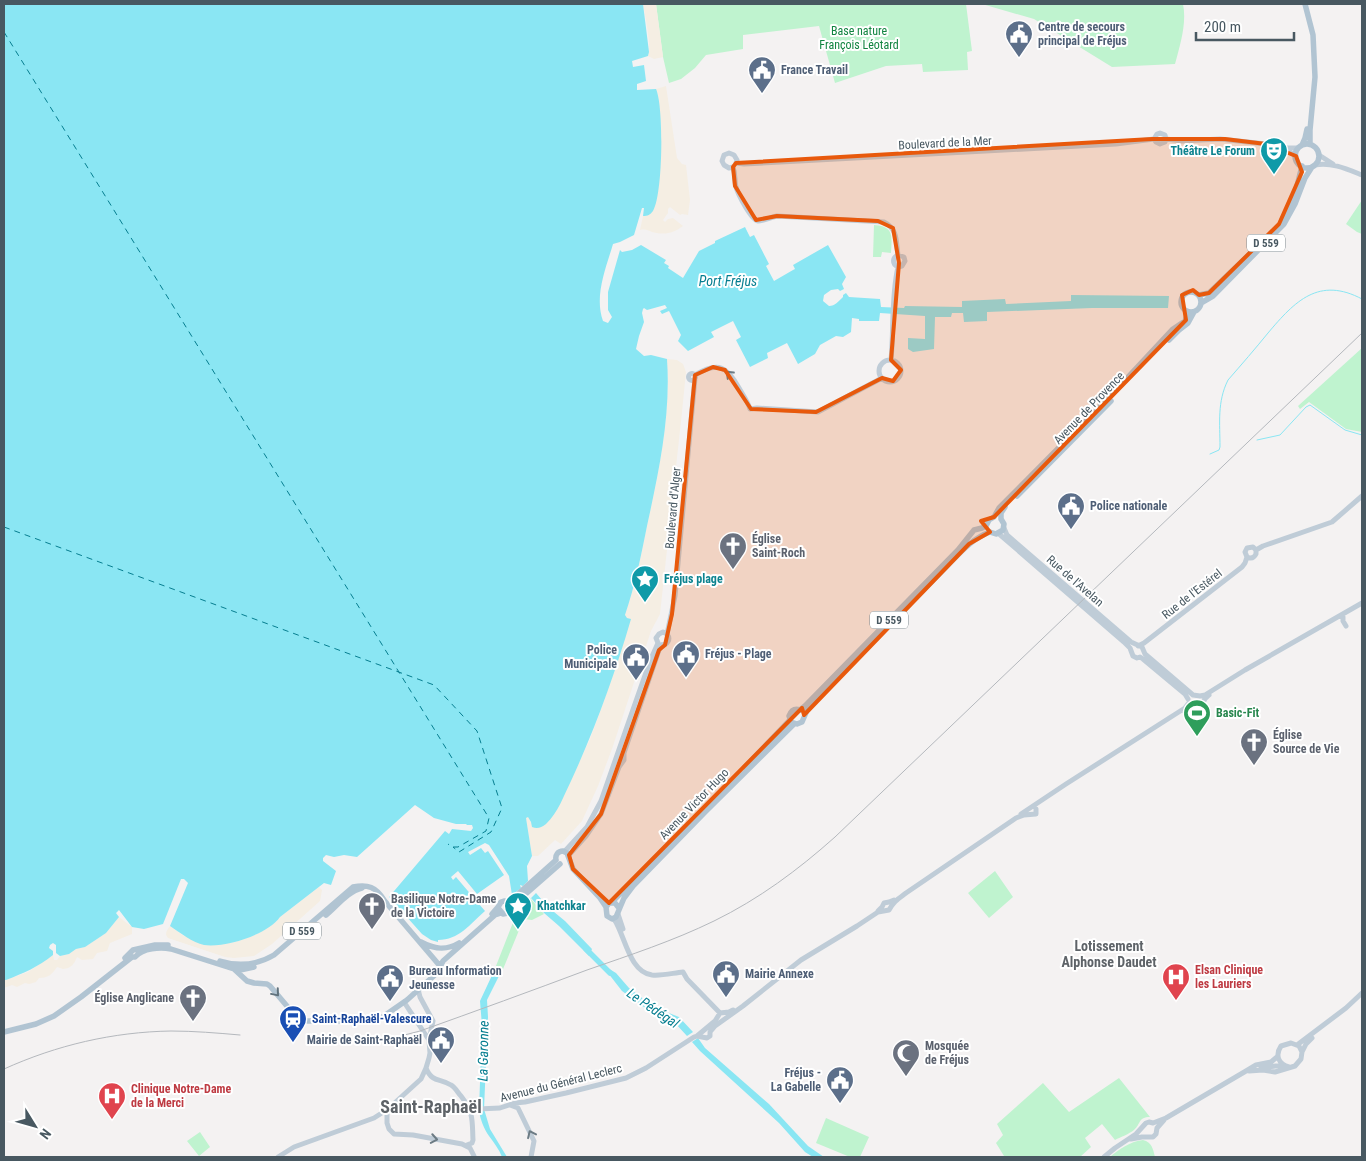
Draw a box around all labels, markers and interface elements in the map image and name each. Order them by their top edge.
scale bar [1196,10,1294,42]
text: 200 m [1204,18,1241,36]
public building icon: Centre de secours principal de Fréjus [1004,19,1034,58]
place label: Centre de secours principal de Fréjus [1038,20,1127,48]
park label: Base nature François Léotard [819,24,899,52]
public building icon: France Travail [747,55,777,94]
place label: France Travail [781,63,848,77]
street label: Boulevard de la Mer [898,134,992,152]
theatre icon: Théâtre Le Forum [1259,136,1289,175]
place label: Théâtre Le Forum [1171,144,1255,158]
road number: D 559 [1247,234,1285,252]
water label: Port Fréjus [699,273,757,289]
street label: Avenue de Provence [1051,369,1127,447]
one-way arrow [726,371,735,380]
street label: Boulevard d'Alger [662,466,684,549]
public building icon: Police nationale [1056,491,1086,530]
place label: Police nationale [1090,499,1168,513]
church icon: Église Saint-Roch [718,531,748,570]
place label: Église Saint-Roch [752,531,805,560]
street label: Rue de l'Avelan [1044,553,1106,610]
place icon: Fréjus plage [630,564,660,603]
street label: Rue de l'Estérel [1159,566,1225,622]
place label: Fréjus plage [664,572,723,586]
road number: D 559 [870,612,908,628]
public building icon: Fréjus - Plage [671,639,701,678]
public building icon: Police Municipale [621,642,651,681]
place label: Police Municipale [564,643,617,671]
place label: Fréjus - Plage [705,647,772,661]
sports icon: Basic-Fit [1182,698,1212,737]
place label: Basic-Fit [1216,706,1259,720]
church icon: Église Source de Vie [1239,727,1269,766]
place label: Église Source de Vie [1273,727,1340,756]
street label: Avenue Victor Hugo [657,766,731,842]
church icon: Basilique Notre-Dame de la Victoire [357,891,387,930]
place icon: Khatchkar [503,891,533,930]
place label: Basilique Notre-Dame de la Victoire [391,892,497,920]
place label: Khatchkar [537,899,586,913]
road number: D 559 [283,922,321,939]
district label: Lotissement Alphonse Daudet [1061,938,1157,970]
public building icon: Mairie Annexe [711,959,741,998]
hospital icon: Elsan Clinique les Lauriers [1161,962,1191,1001]
public building icon: Bureau Information Jeunesse [375,963,405,1002]
place label: Elsan Clinique les Lauriers [1195,963,1263,991]
place label: Bureau Information Jeunesse [409,964,502,992]
place label: Mairie Annexe [745,967,814,981]
church icon: Église Anglicane [178,983,208,1022]
water label: Le Pédégal [624,985,683,1032]
one-way arrow [270,987,279,996]
place label: Église Anglicane [94,990,174,1005]
station icon: Saint-Raphaël-Valescure [278,1004,308,1043]
place label: Saint-Raphaël-Valescure [312,1012,432,1026]
water label: La Garonne [474,1020,492,1082]
public building icon: Mairie de Saint-Raphaël [426,1025,456,1064]
place label: Mairie de Saint-Raphaël [307,1033,422,1047]
mosque icon: Mosquée de Fréjus [891,1038,921,1077]
place label: Mosquée de Fréjus [925,1039,969,1067]
street label: Avenue du Général Leclerc [499,1061,624,1105]
public building icon: Fréjus - La Gabelle [825,1065,855,1104]
place label: Fréjus - La Gabelle [771,1066,821,1094]
hospital icon: Clinique Notre-Dame de la Merci [97,1081,127,1120]
place label: Clinique Notre-Dame de la Merci [131,1082,231,1110]
district label: Saint-Raphaël [380,1096,482,1117]
north arrow [10,1101,60,1151]
text: N [36,1126,54,1142]
one-way arrow [526,1130,537,1139]
one-way arrow [430,1134,439,1144]

